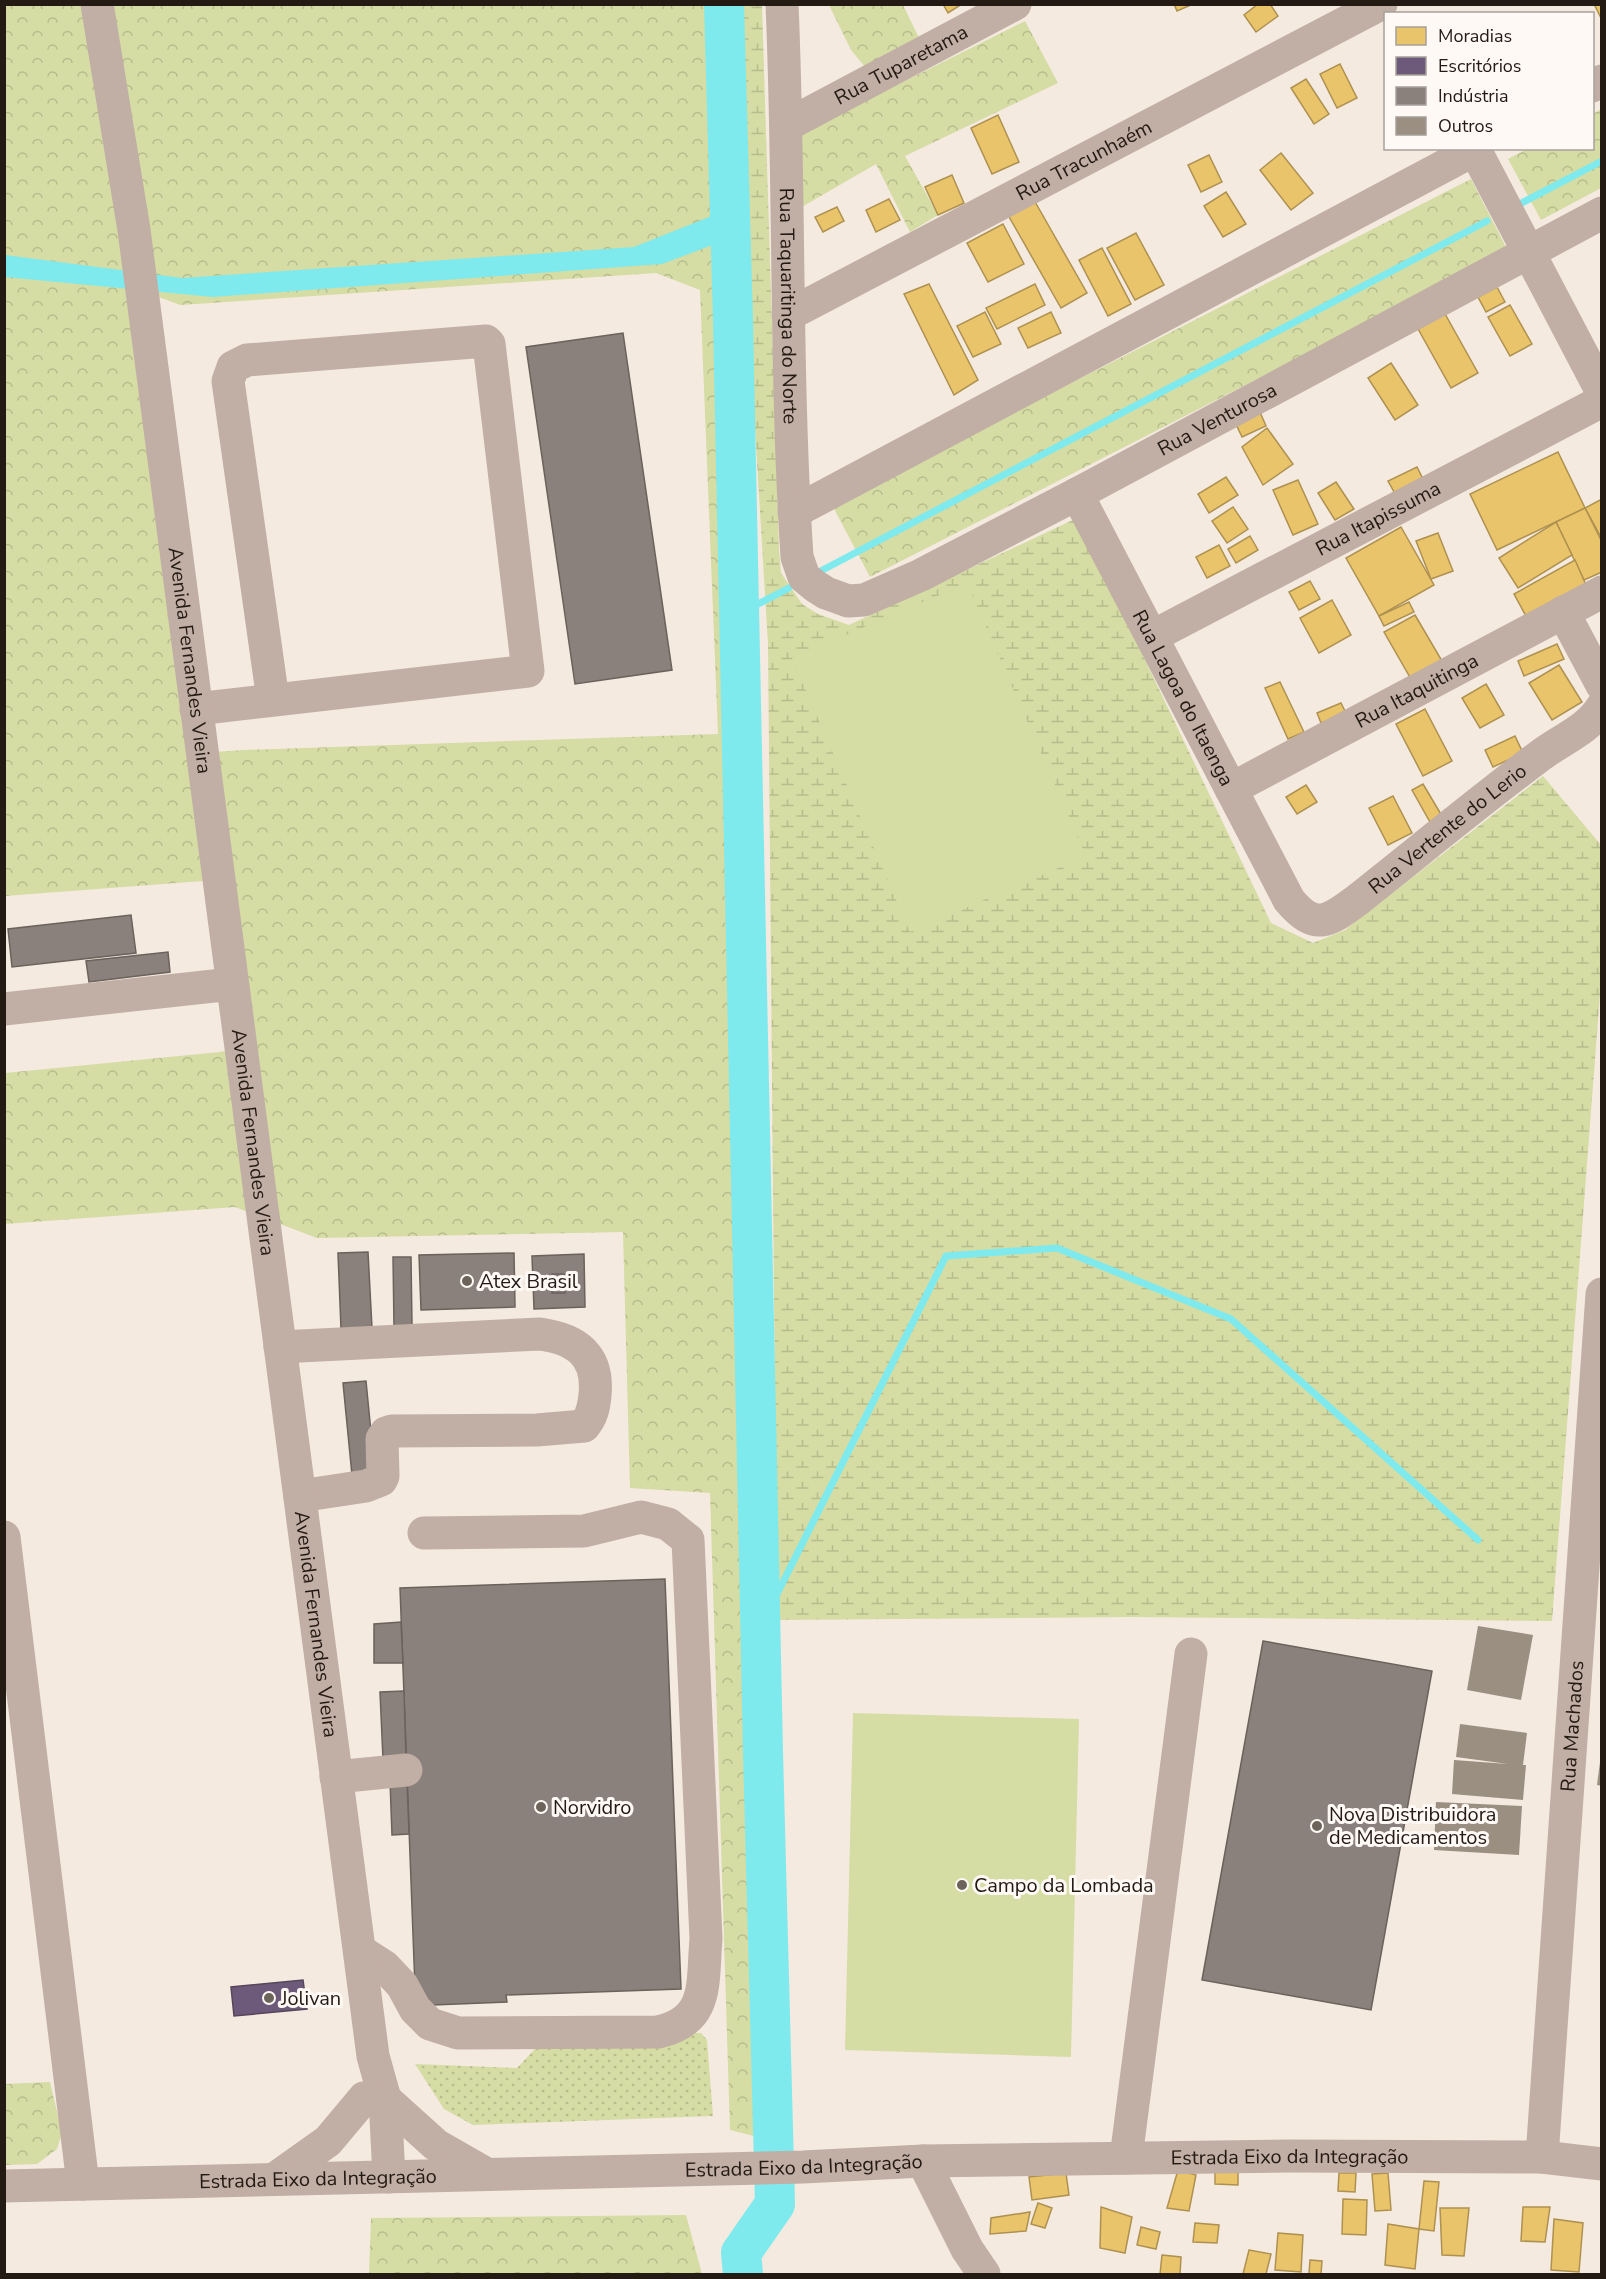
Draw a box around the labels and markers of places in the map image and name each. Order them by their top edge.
place label: Atex Brasil [479,1268,578,1295]
marker: Atex Brasil [460,1274,474,1288]
place label: Norvidro [553,1794,631,1821]
marker: Norvidro [534,1800,548,1814]
place label: Nova Distribuidora de Medicamentos [1329,1801,1496,1851]
marker: Nova Distribuidora de Medicamentos [1310,1819,1324,1833]
place label: Campo da Lombada [974,1872,1154,1899]
marker: Campo da Lombada [955,1878,969,1892]
place label: Jolivan [280,1985,341,2012]
marker: Jolivan [262,1991,276,2005]

